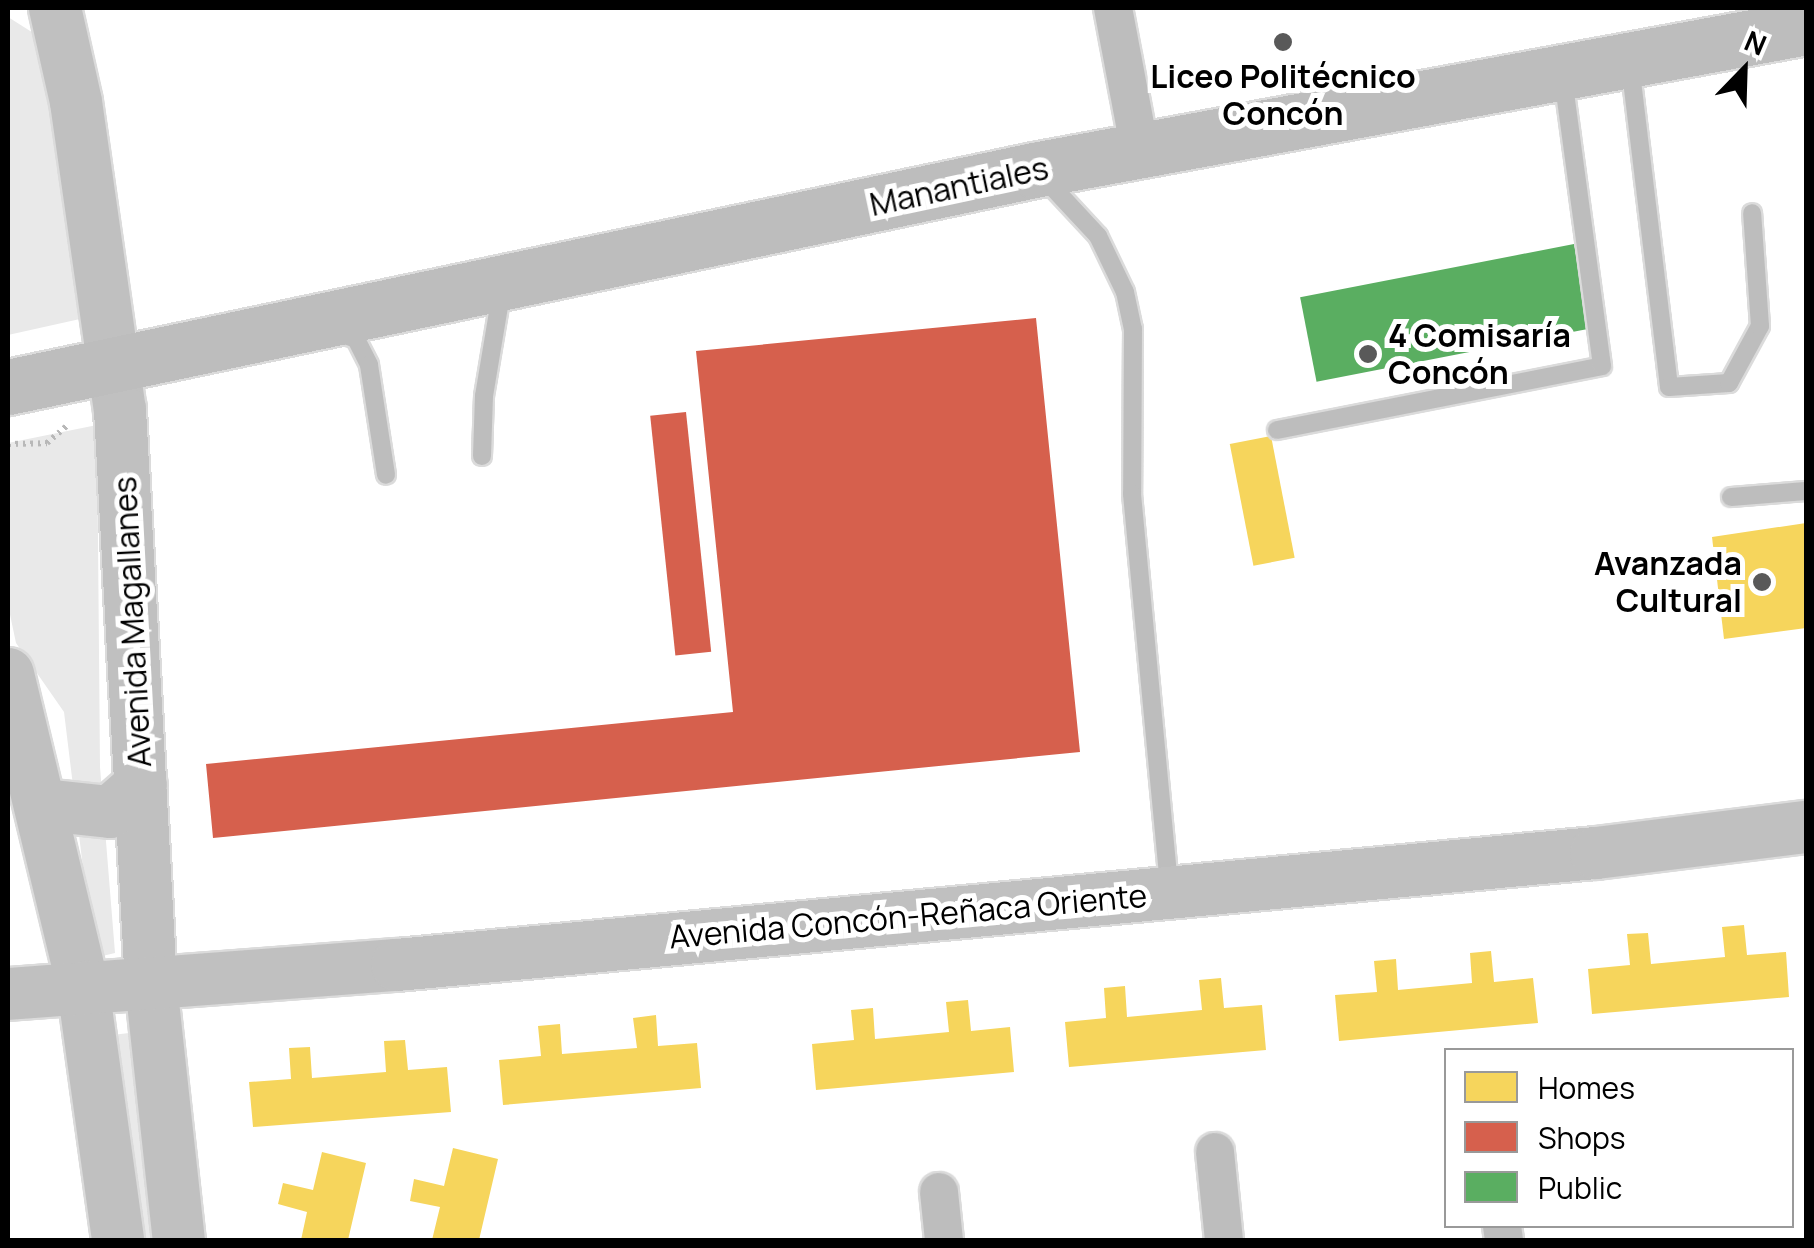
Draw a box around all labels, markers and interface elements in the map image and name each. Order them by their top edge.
north arrow [1694,20,1794,120]
text: N [1739,21,1772,64]
marker: Liceo Politécnico Concón [1272,31,1294,53]
place label: Liceo Politécnico Concón [1150,58,1416,133]
street label: Manantiales [866,148,1052,224]
place label: 4 Comisaría Concón [1388,317,1571,392]
marker: 4 Comisaría Concón [1357,343,1379,365]
street label: Avenida Magallanes [105,476,159,768]
place label: Avanzada Cultural [1594,545,1742,620]
marker: Avanzada Cultural [1751,571,1773,593]
street label: Avenida Concón-Reñaca Oriente [667,876,1149,956]
legend [1444,1048,1794,1228]
text: Homes [1538,1067,1635,1108]
text: Shops [1538,1117,1625,1158]
text: Public [1538,1167,1622,1208]

